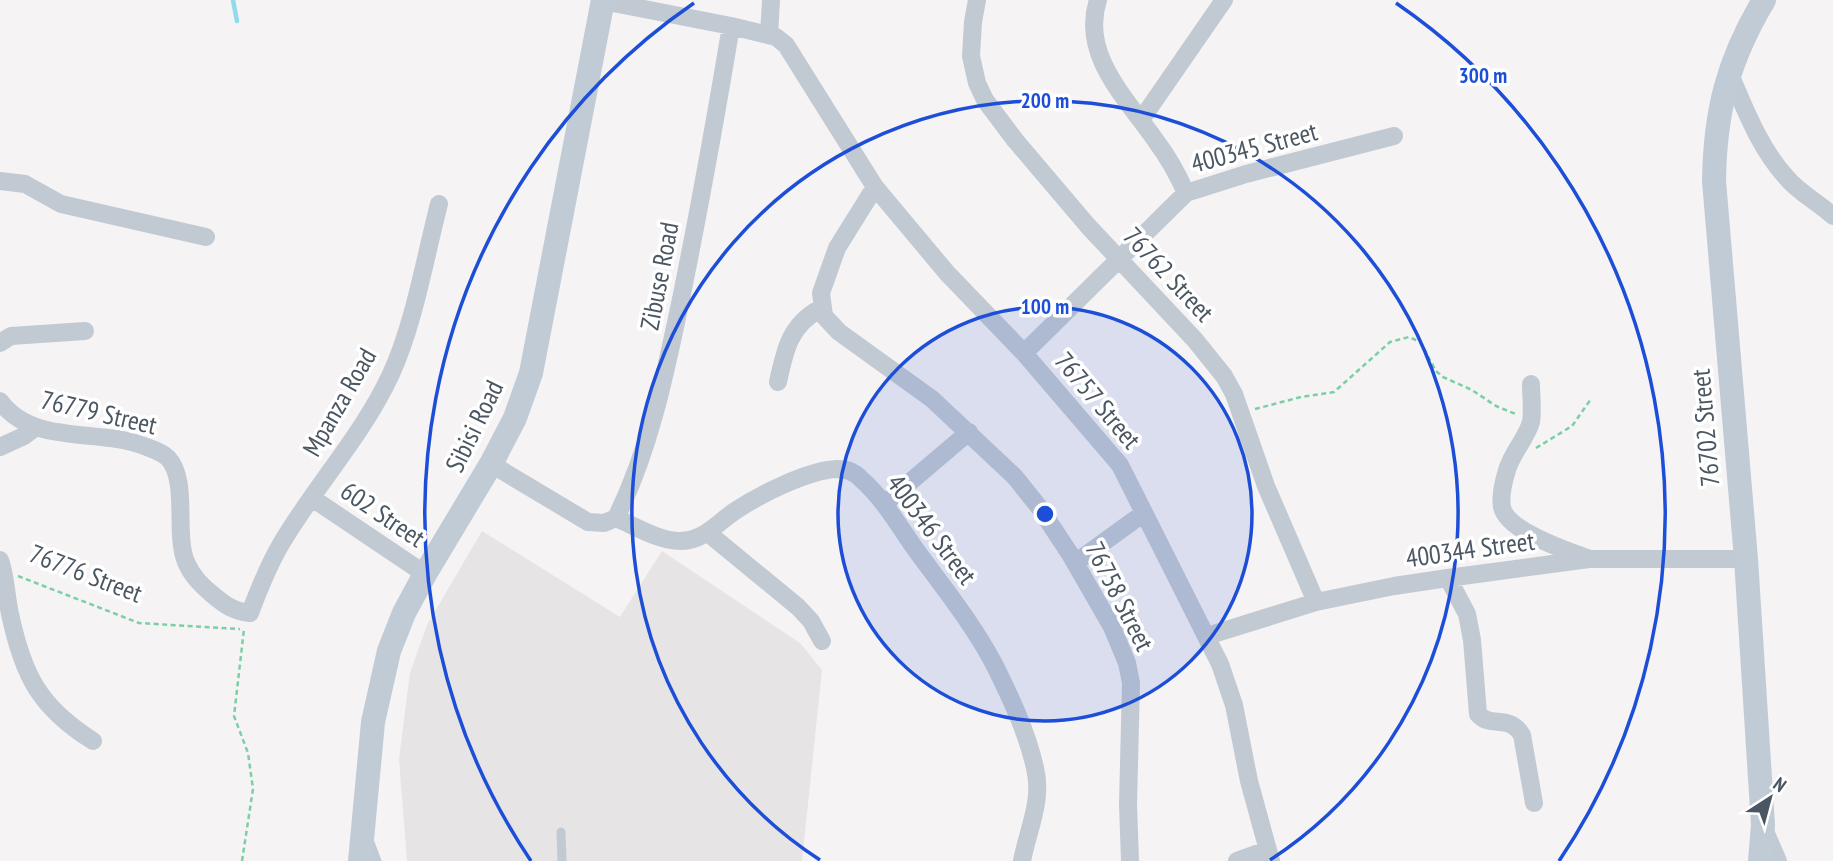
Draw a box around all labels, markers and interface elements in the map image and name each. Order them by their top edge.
text: 300 m [1459,62,1507,89]
text: 200 m [1021,87,1069,114]
street label: 400345 Street [1187,114,1321,180]
street label: Zibuse Road [632,219,686,333]
street label: 76762 Street [1117,220,1221,328]
text: 100 m [1021,293,1069,320]
street label: Mpanza Road [295,342,383,462]
street label: 76757 Street [1048,345,1148,455]
street label: 76702 Street [1683,368,1727,488]
street label: Sibisi Road [438,375,510,477]
street label: 76779 Street [38,383,160,441]
street label: 400346 Street [880,467,984,591]
street label: 602 Street [335,474,431,554]
centre of rings [1033,502,1057,526]
street label: 400344 Street [1404,524,1536,574]
street label: 76776 Street [25,536,147,610]
street label: 76758 Street [1079,536,1161,656]
north arrow [1735,763,1805,833]
text: N [1769,772,1791,797]

